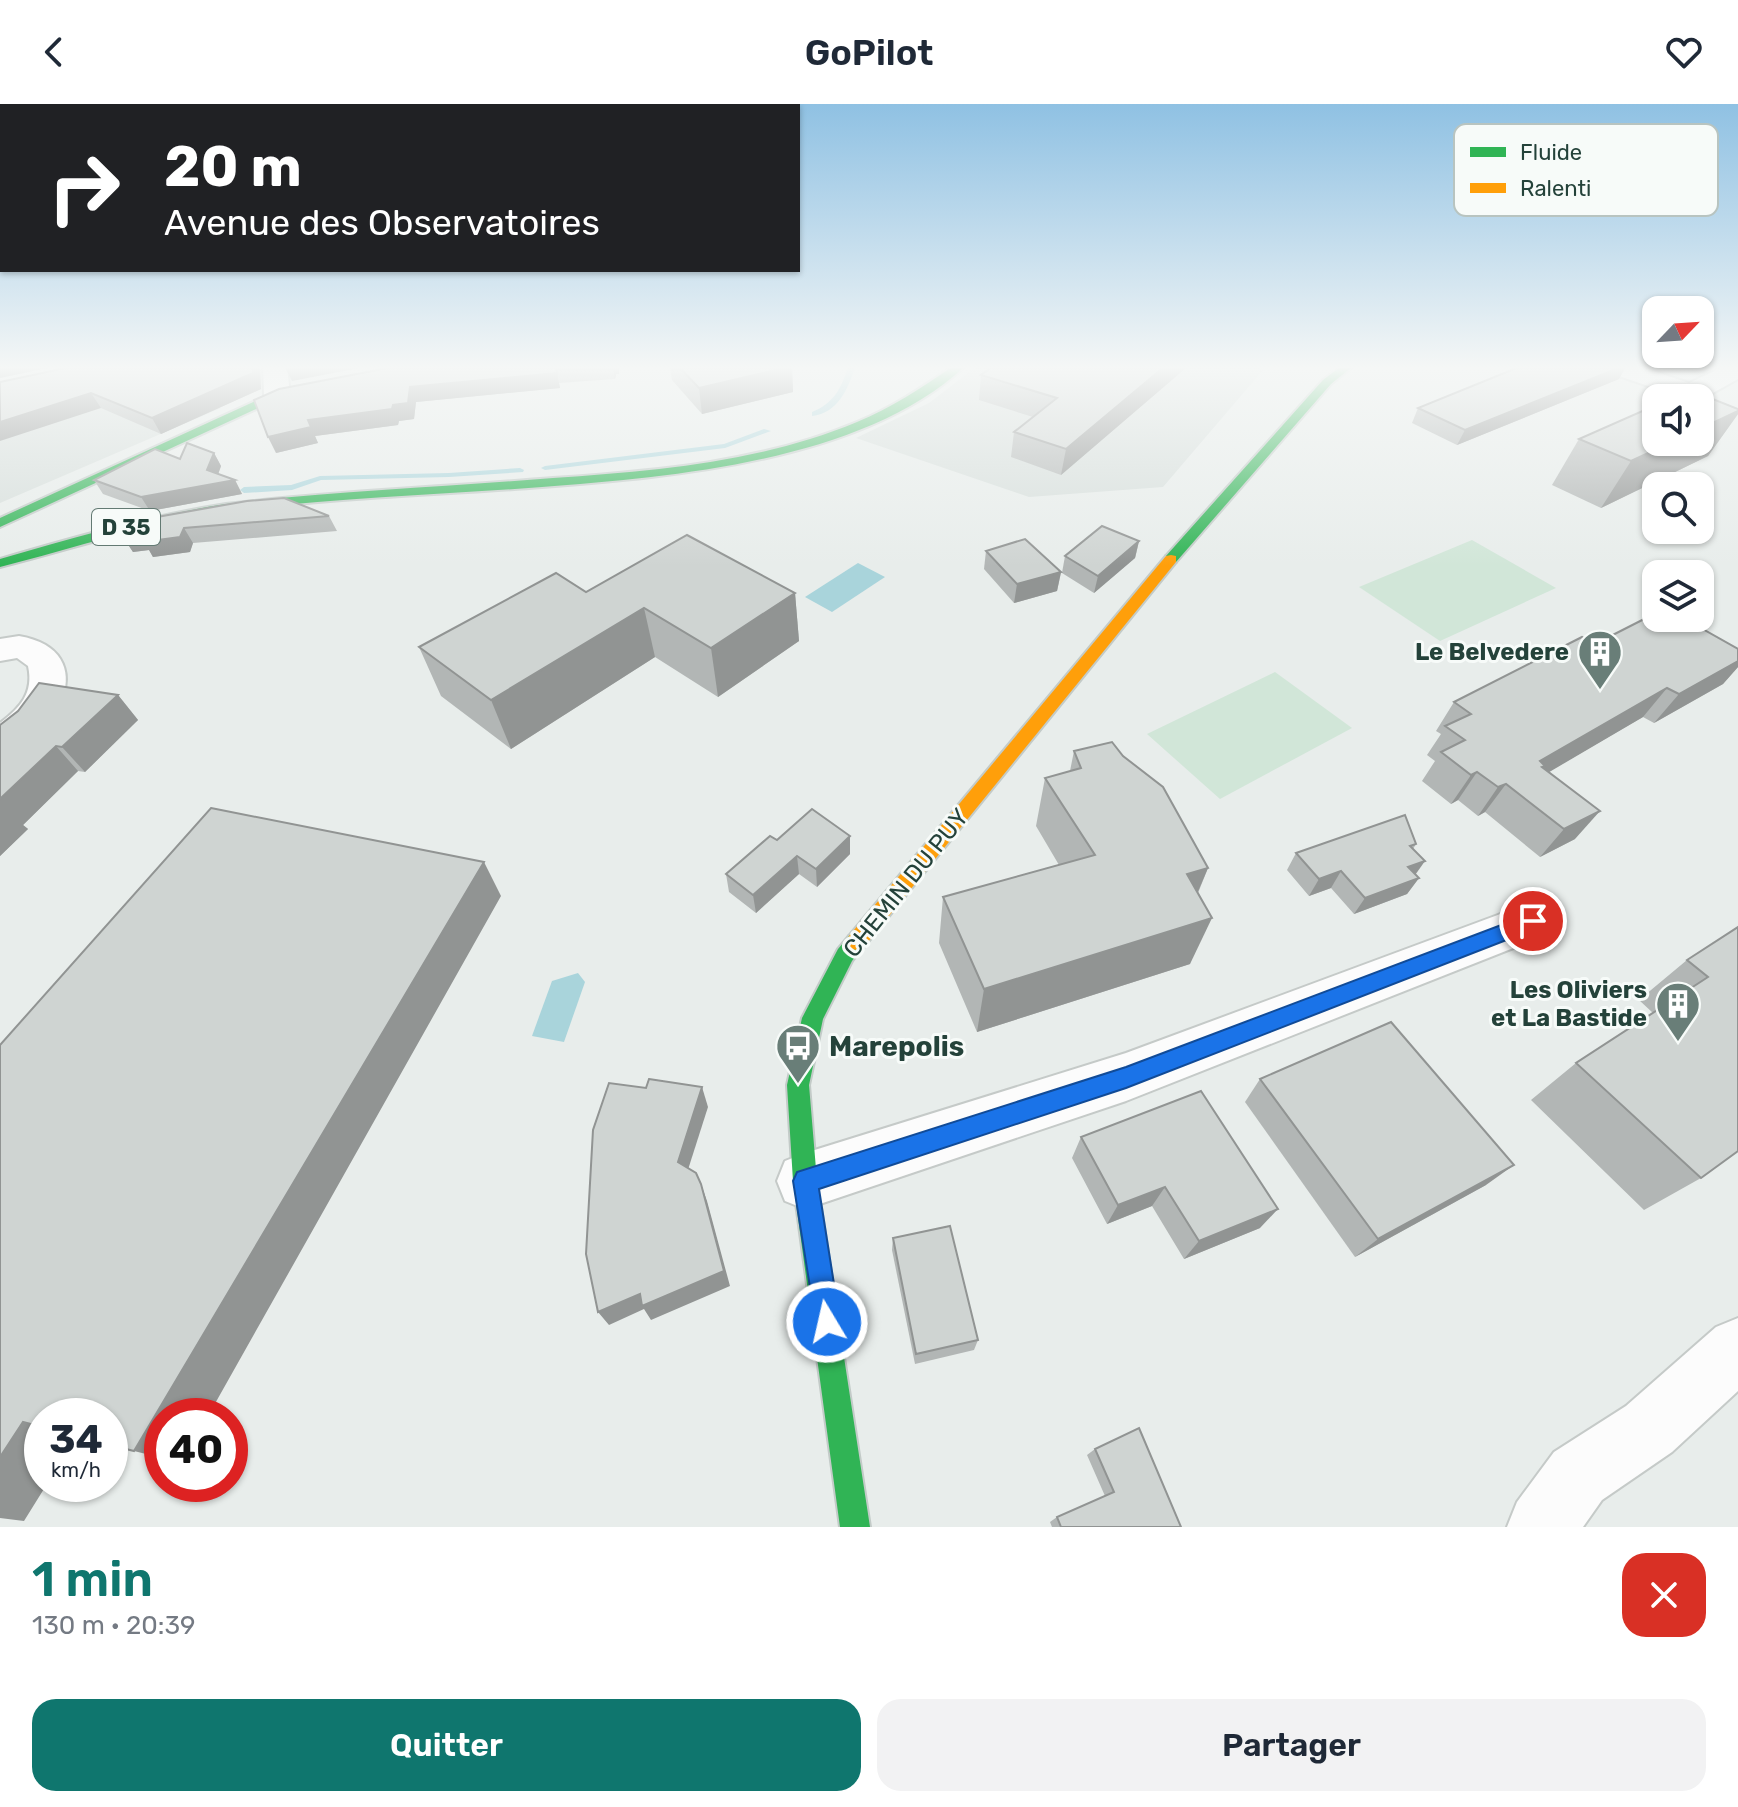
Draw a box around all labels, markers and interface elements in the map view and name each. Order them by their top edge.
icon: back [32,30,76,74]
icon: heart [1662,30,1706,74]
text: GoPilot [805,31,933,74]
legend [1454,124,1718,216]
text: 20 m [164,134,302,200]
icon: right [32,136,136,240]
text: Fluide [1520,139,1582,166]
text: Ralenti [1520,175,1591,202]
text: Avenue des Observatoires [164,201,600,244]
north arrow [1642,296,1714,368]
map controls [1642,296,1714,632]
button: sound [1642,384,1714,456]
button: search [1642,472,1714,544]
road number: D 35 [92,509,160,545]
button: layers [1642,560,1714,632]
building icon: Le Belvedere [1576,628,1624,691]
place label: Le Belvedere [1415,638,1569,666]
street label: CHEMIN DU PUY [838,803,974,963]
pin [1499,887,1567,955]
icon: arrive [1511,899,1555,943]
place label: Les Oliviers et La Bastide [1491,976,1647,1032]
building icon: Les Oliviers et La Bastide [1654,980,1702,1043]
bus stop icon: Marepolis [774,1022,822,1085]
place label: Marepolis [829,1030,964,1063]
position arrow [785,1280,869,1364]
speed limit sign: 40 [144,1398,248,1502]
text: 34 [49,1416,103,1463]
text: km/h [51,1458,101,1482]
text: 1 min [32,1551,153,1608]
button: close [1622,1553,1706,1637]
text: 130 m · 20:39 [32,1610,196,1641]
button: Quitter [32,1699,861,1791]
button: Partager [877,1699,1706,1791]

